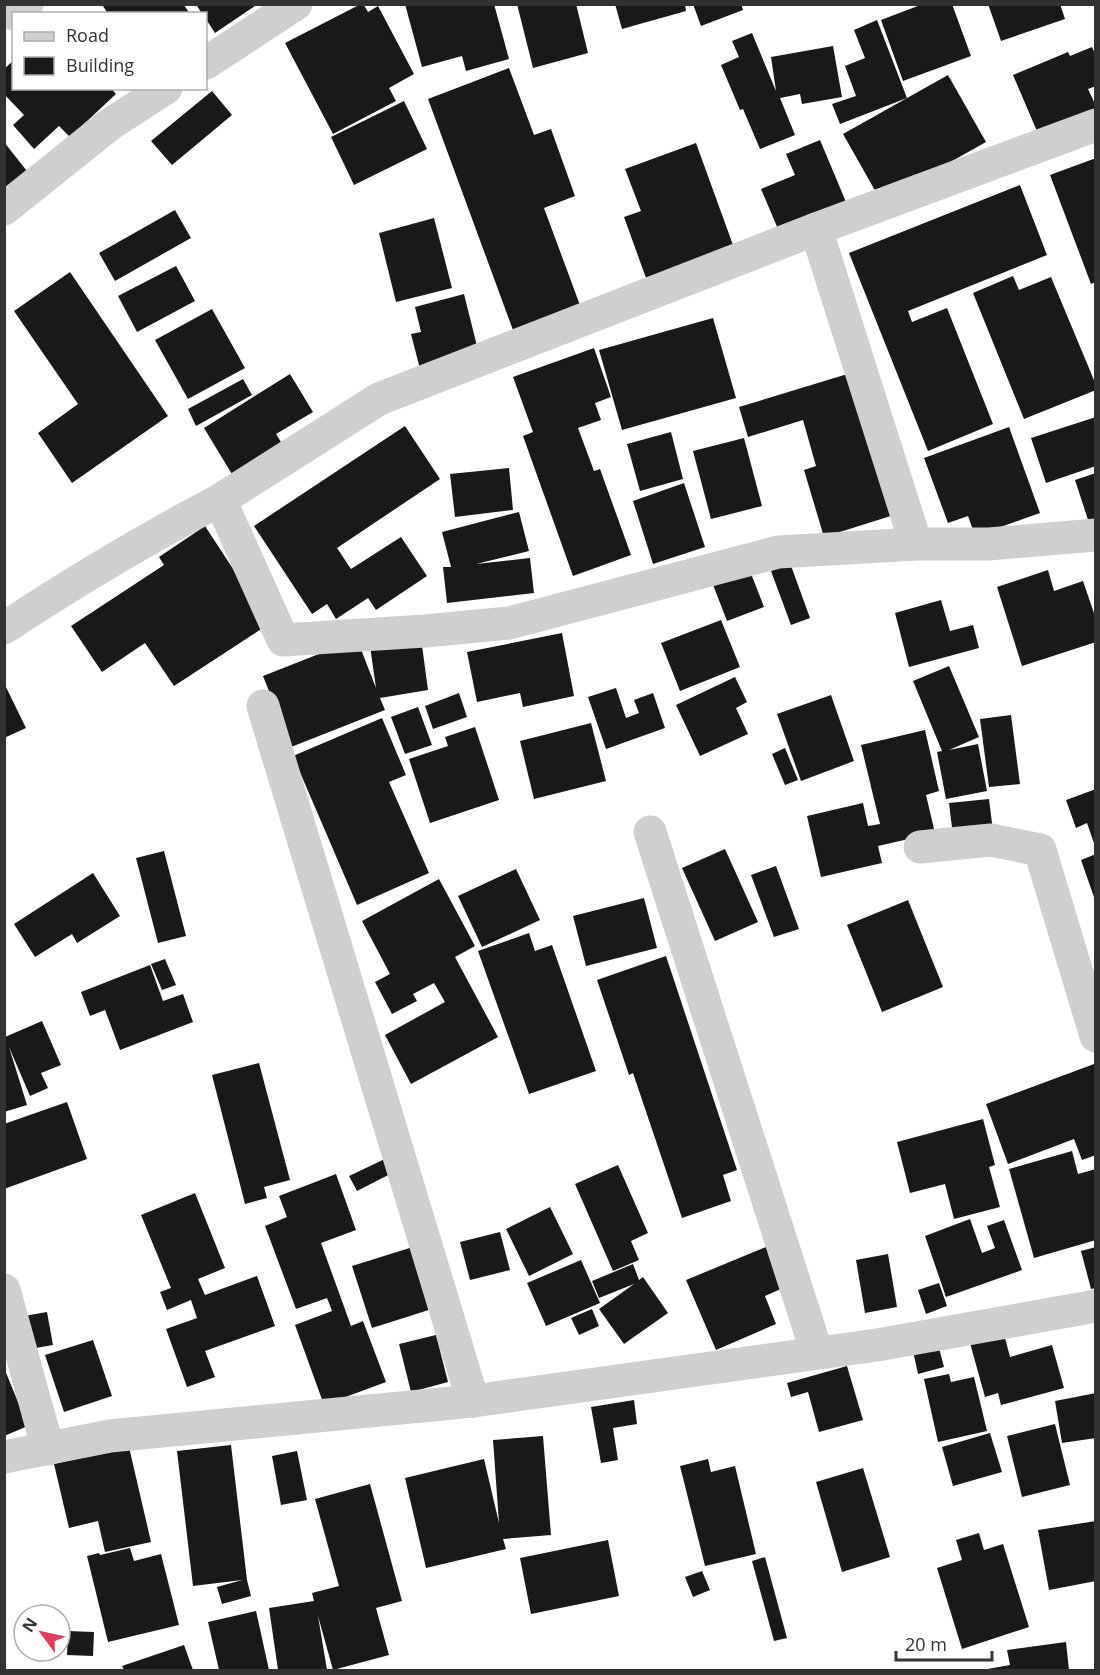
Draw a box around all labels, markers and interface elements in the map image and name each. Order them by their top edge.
legend [12,12,207,90]
text: Road [66,23,109,47]
text: Building [66,53,134,77]
north arrow [12,1603,72,1663]
text: N [17,1613,42,1636]
scale bar [896,1624,992,1662]
text: 20 m [905,1632,947,1656]

